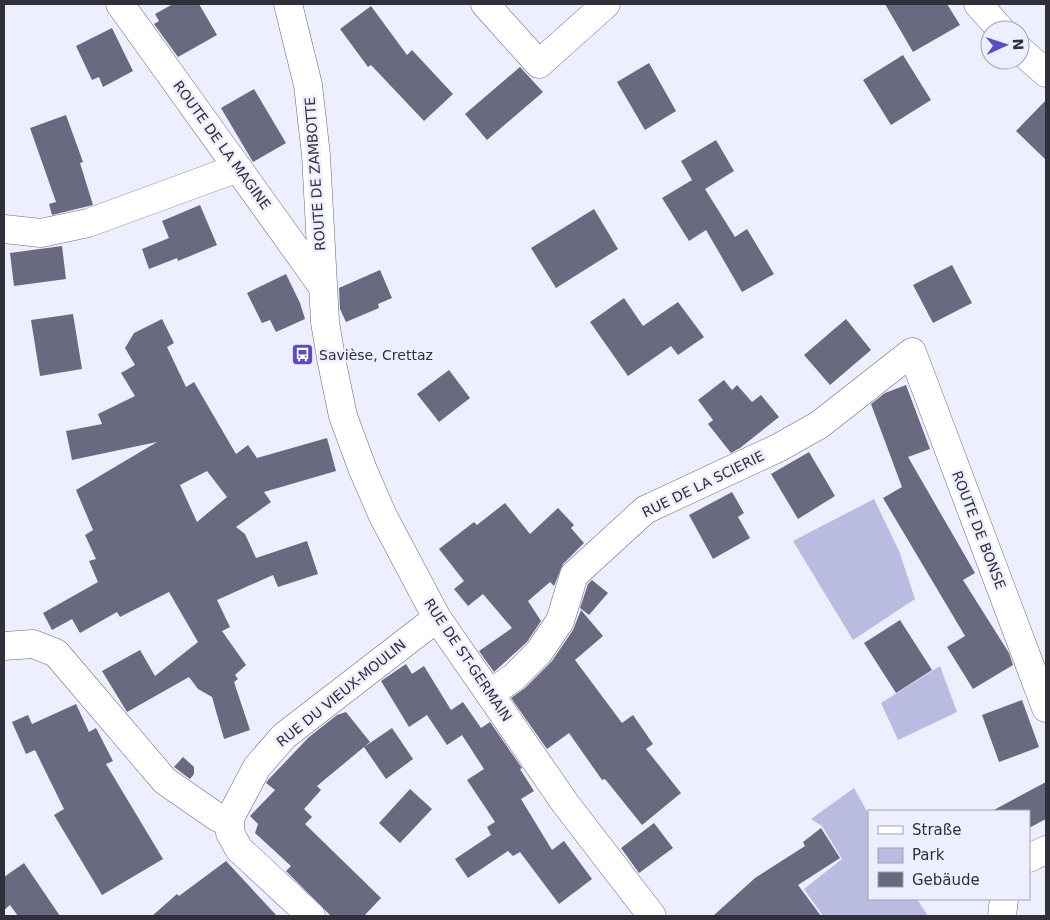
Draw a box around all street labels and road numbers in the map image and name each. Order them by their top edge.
street label: ROUTE DE LA MAGINE [170,78,274,212]
street label: ROUTE DE ZAMBOTTE [302,97,328,251]
street label: RUE DE LA SCIERIE [639,447,767,521]
street label: ROUTE DE BONSE [949,469,1009,591]
street label: RUE DE ST-GERMAIN [421,596,515,724]
street label: RUE DU VIEUX-MOULIN [273,636,409,750]

